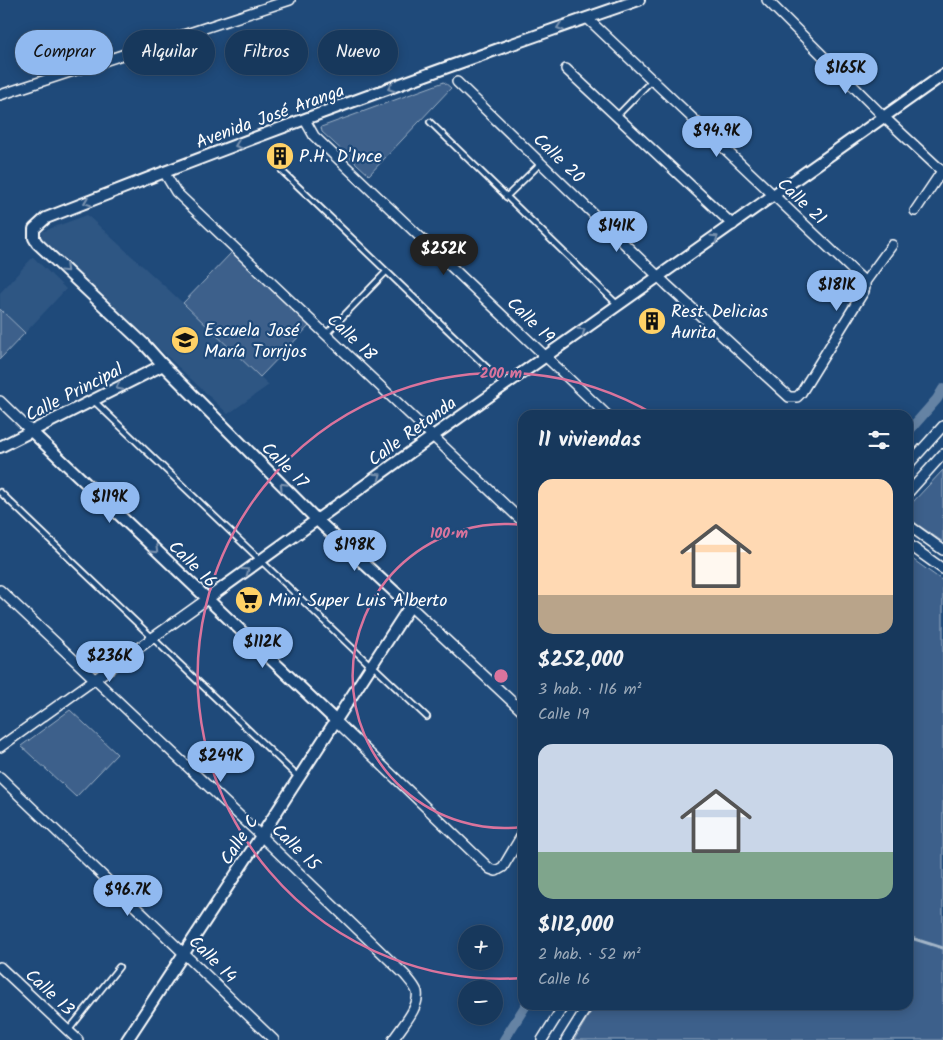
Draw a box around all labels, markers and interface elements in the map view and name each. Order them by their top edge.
one-way arrow [556,21,565,31]
chip: Comprar [15,30,113,75]
chip: Alquilar [123,30,215,75]
chip: Filtros [225,30,308,75]
chip: Nuevo [318,30,398,75]
pin: $165K [811,52,881,95]
text: $165K [826,56,866,81]
street label: Avenida José Aranga [192,77,349,158]
one-way arrow [387,82,396,92]
pin: $94.9K [676,116,758,158]
text: $94.9K [693,119,741,144]
street label: Calle 20 [525,127,591,191]
one-way arrow [235,139,243,149]
building icon: P.H. D'Ince [265,141,295,171]
place label: P.H. D'Ince [299,143,382,172]
street label: Calle 21 [769,171,833,233]
one-way arrow [83,197,91,207]
pin: $141K [582,210,652,253]
text: $141K [598,214,636,239]
pin: $252K [409,234,479,276]
one-way arrow [709,235,719,244]
text: $252K [421,237,467,262]
one-way arrow [59,263,68,272]
pin: $181K [802,270,872,312]
text: $181K [818,273,856,298]
street label: Calle 19 [499,291,561,352]
place label: Rest Delicias Aurita [671,298,769,348]
building icon: Rest Delicias Aurita [637,306,667,336]
street label: Calle 18 [319,307,383,369]
place label: Escuela José María Torrijos [204,317,307,367]
school or university icon: Escuela José María Torrijos [170,325,200,355]
one-way arrow [576,328,586,337]
street label: Calle Principal [21,356,129,430]
text: 200 m [480,362,522,386]
one-way arrow [116,381,125,391]
street label: Calle Retonda [362,390,464,475]
text: 11 viviendas [538,424,641,457]
icon: filters [865,426,893,454]
street label: Calle 17 [253,436,315,497]
one-way arrow [372,473,382,482]
pin: $119K [75,482,145,524]
one-way arrow [280,482,289,491]
text: $119K [92,485,128,510]
icon: home [671,511,761,601]
text: 100 m [430,522,468,546]
pin: $198K [320,530,390,572]
text: $198K [334,533,376,558]
street label: Calle 16 [161,534,223,596]
one-way arrow [149,544,158,553]
one-way arrow [240,568,250,577]
supermarket icon: Mini Super Luis Alberto [234,585,264,615]
place label: Mini Super Luis Alberto [268,587,447,616]
pin: $112K [228,626,298,669]
text: $112K [244,630,282,655]
pin: $236K [75,640,145,683]
text: $236K [87,644,133,669]
text: $252,000 [538,644,623,677]
centre of rings [492,667,510,685]
text: 3 hab. · 116 m² [538,677,641,702]
text: Calle 19 [538,702,589,727]
pin: $249K [186,740,256,783]
text: $249K [198,744,244,769]
icon: home [671,776,761,866]
street label: Calle C [213,810,267,871]
street label: Calle 15 [264,817,327,880]
pin: $96.7K [87,874,169,917]
text: $96.7K [104,878,152,903]
text: $112,000 [538,909,613,942]
map controls [458,925,503,1025]
button: + [458,925,503,970]
street label: Calle 14 [181,929,243,991]
text: 2 hab. · 52 m² [538,942,641,967]
street label: Calle 13 [17,962,81,1024]
text: Calle 16 [538,967,590,992]
button: − [458,980,503,1025]

